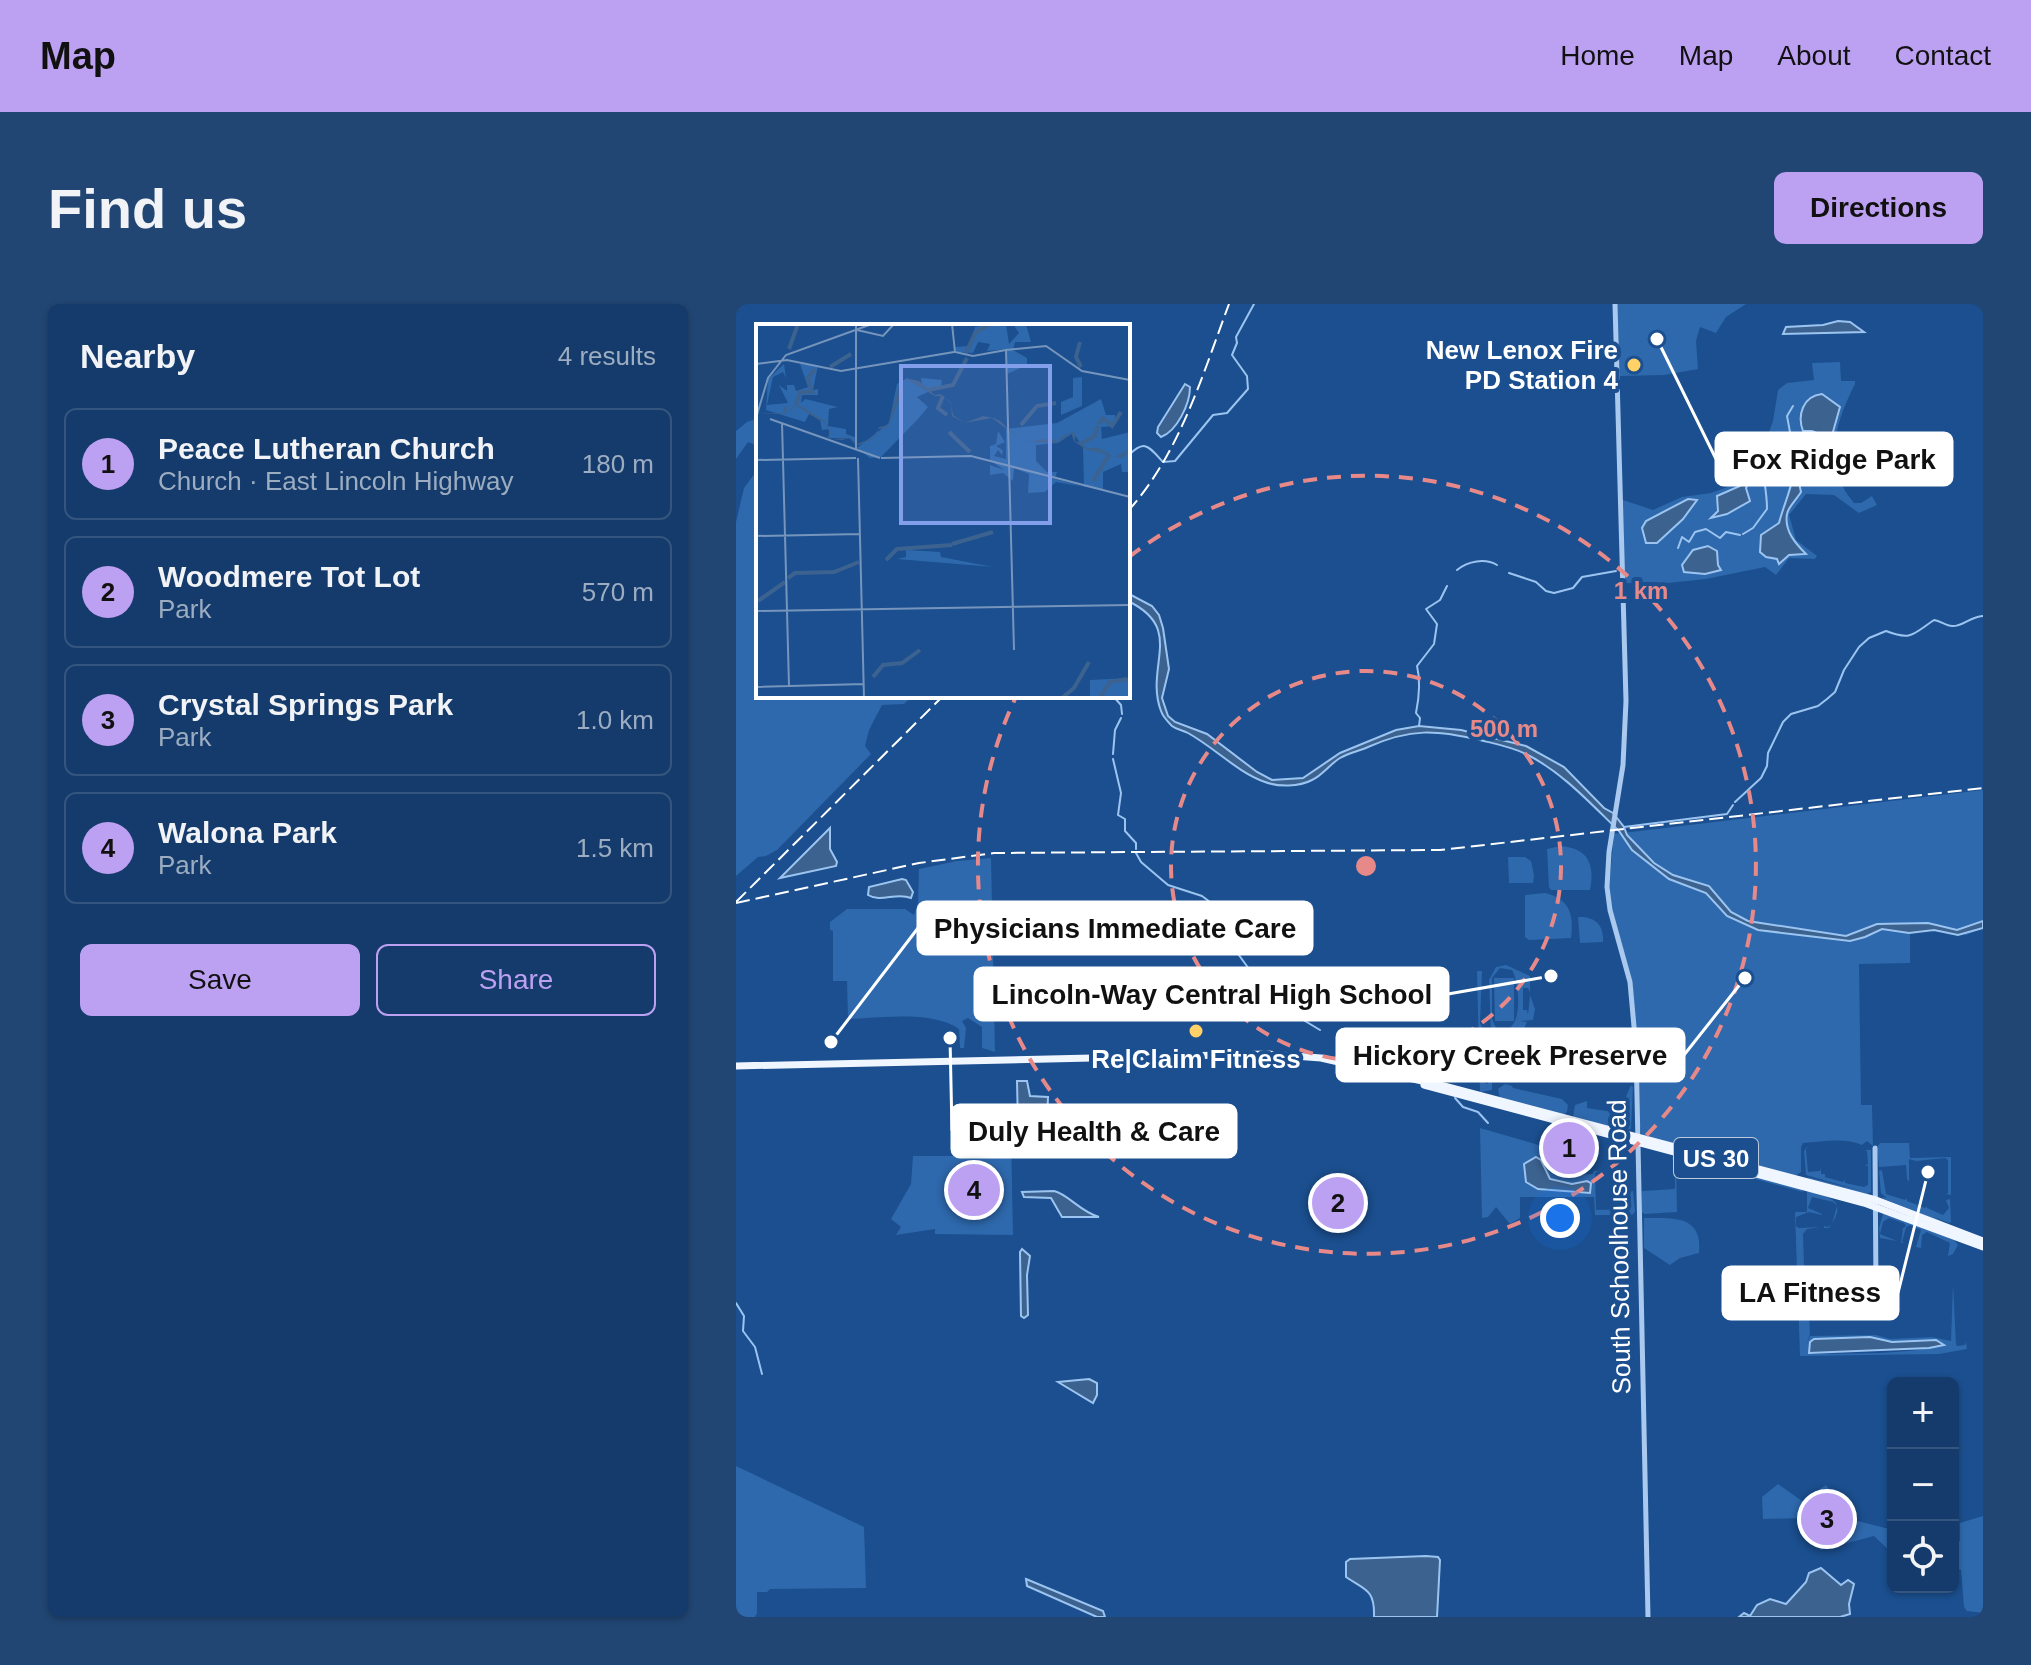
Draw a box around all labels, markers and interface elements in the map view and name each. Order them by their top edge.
text: Map [40,35,116,77]
text: Home [1560,40,1635,71]
text: Map [1679,40,1733,71]
text: About [1777,40,1851,71]
text: Contact [1895,40,1991,71]
button: Directions [1774,172,1983,244]
text: Find us [48,177,247,240]
inset map [756,324,1130,698]
place label: New Lenox Fire PD Station 4 [1426,335,1619,395]
text: Nearby [80,337,195,375]
text: 4 results [558,341,656,371]
marker: New Lenox Fire PD Station 4 [1625,356,1643,374]
text: Peace Lutheran Church [158,432,495,465]
callout: Fox Ridge Park [1716,433,1952,485]
text: Fox Ridge Park [1732,444,1936,475]
text: 1 [101,449,115,479]
text: 180 m [582,449,654,479]
text: Church · East Lincoln Highway [158,466,514,496]
text: Woodmere Tot Lot [158,560,420,593]
text: 2 [101,577,115,607]
text: 570 m [582,577,654,607]
text: 1 km [1614,577,1668,604]
text: Park [158,594,211,624]
text: Crystal Springs Park [158,688,453,721]
text: 3 [101,705,115,735]
text: 1.0 km [576,705,654,735]
text: 500 m [1470,715,1538,742]
text: Park [158,722,211,752]
text: Walona Park [158,816,337,849]
text: 4 [101,833,115,863]
text: 1.5 km [576,833,654,863]
text: Park [158,850,211,880]
centre of rings [1352,852,1380,880]
callout: Physicians Immediate Care [918,902,1312,954]
text: Physicians Immediate Care [934,913,1296,944]
button: Save [80,944,360,1016]
button: Share [376,944,656,1016]
callout: Lincoln-Way Central High School [975,968,1448,1020]
text: Lincoln-Way Central High School [992,979,1432,1010]
marker: Re|Claim Fitness [1187,1022,1205,1040]
callout: Hickory Creek Preserve [1337,1029,1684,1081]
text: Hickory Creek Preserve [1353,1040,1667,1071]
place label: Re|Claim Fitness [1091,1044,1301,1074]
street label: South Schoolhouse Road [1601,1099,1637,1395]
callout: Duly Health & Care [952,1105,1236,1157]
text: Duly Health & Care [968,1116,1220,1147]
pin: 1 [1543,1118,1595,1178]
road number: US 30 [1674,1138,1758,1178]
pin: 4 [948,1160,1000,1220]
pin: 2 [1312,1173,1364,1233]
your location [1540,1198,1580,1238]
callout: LA Fitness [1723,1267,1898,1319]
text: LA Fitness [1739,1277,1881,1308]
map controls [1887,1377,1959,1593]
button: + [1887,1377,1959,1449]
button: − [1887,1449,1959,1521]
pin: 3 [1801,1489,1853,1549]
button: locate [1887,1521,1959,1593]

